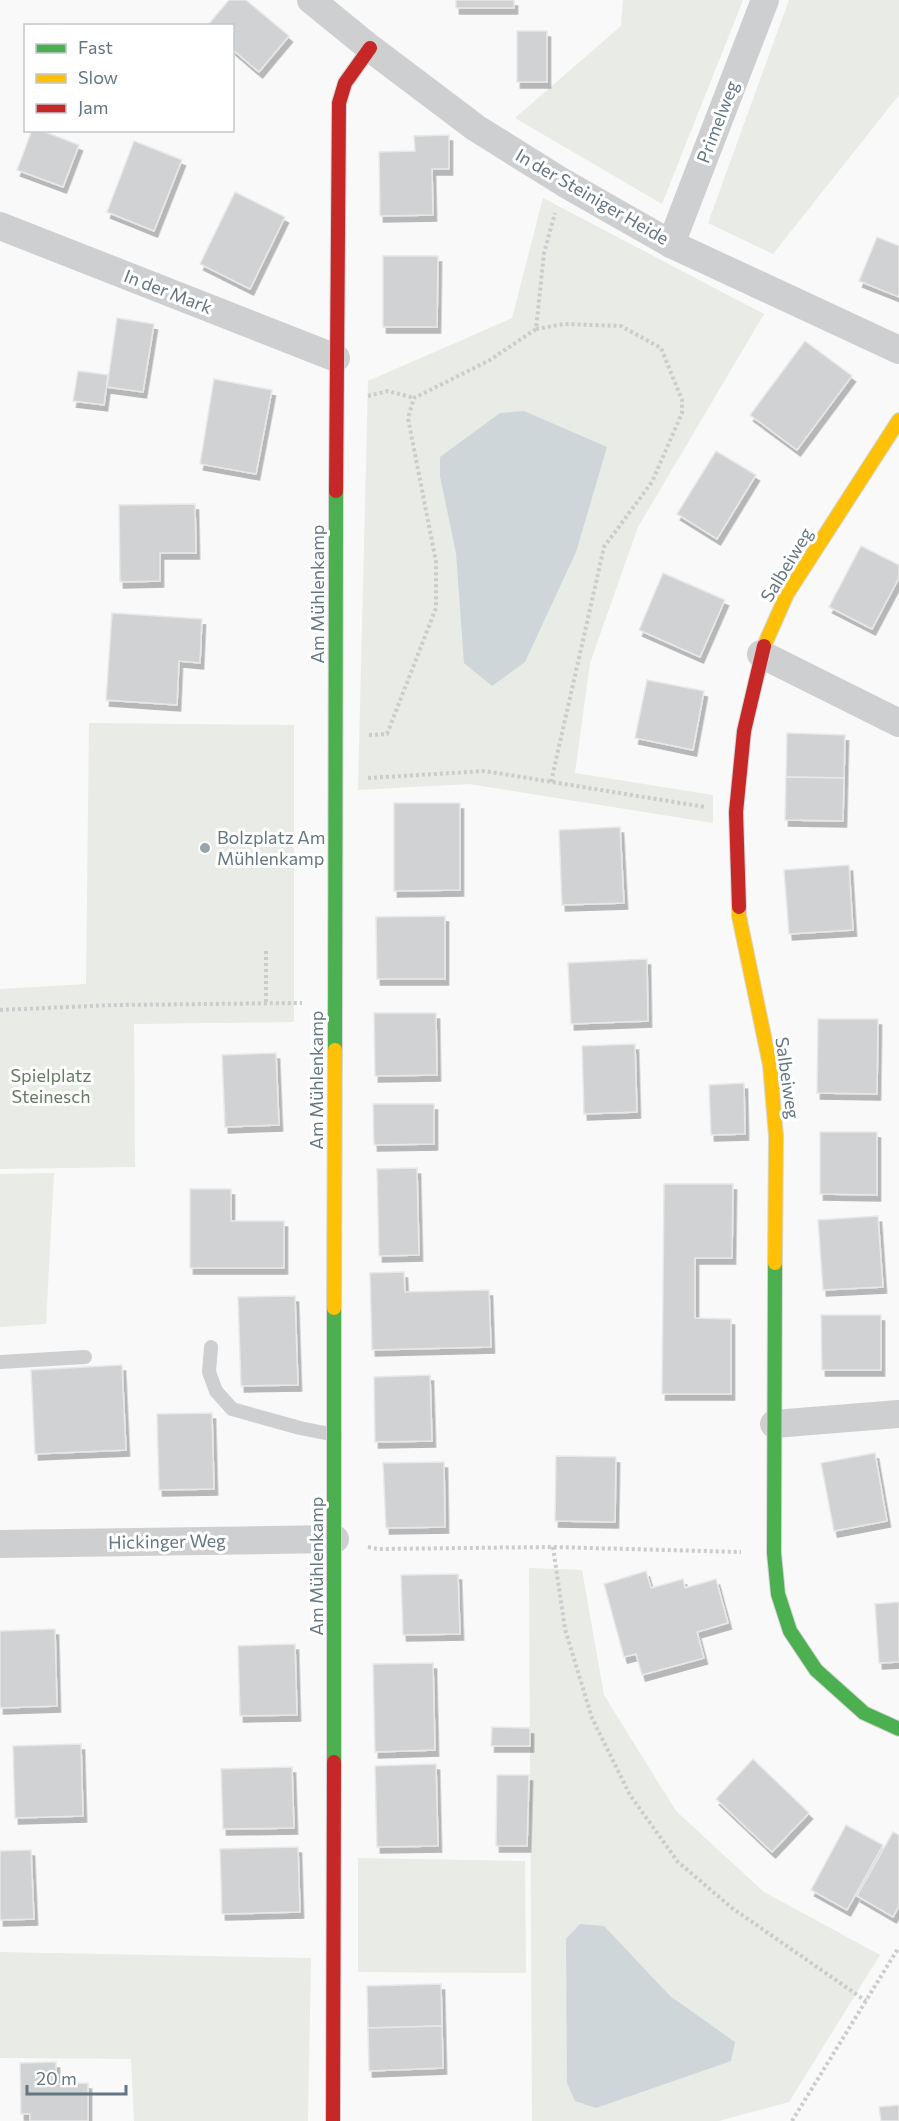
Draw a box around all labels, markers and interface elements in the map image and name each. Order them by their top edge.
legend [24,24,234,132]
text: Fast [78,36,113,58]
text: Slow [78,66,118,88]
street label: Primelweg [691,77,743,166]
text: Jam [78,96,108,118]
street label: In der Steiniger Heide [512,143,673,249]
street label: In der Mark [121,264,216,318]
street label: Salbeiweg [755,523,817,606]
street label: Am Mühlenkamp [306,524,328,664]
place label: Bolzplatz Am Mühlenkamp [217,826,325,869]
marker: Bolzplatz Am Mühlenkamp [198,841,212,855]
street label: Am Mühlenkamp [305,1010,327,1150]
street label: Salbeiweg [771,1035,805,1121]
park label: Spielplatz Steinesch [11,1064,91,1107]
street label: Am Mühlenkamp [305,1496,327,1636]
street label: Hickinger Weg [108,1529,226,1553]
scale bar [27,2058,126,2096]
text: 20 m [36,2067,77,2089]

